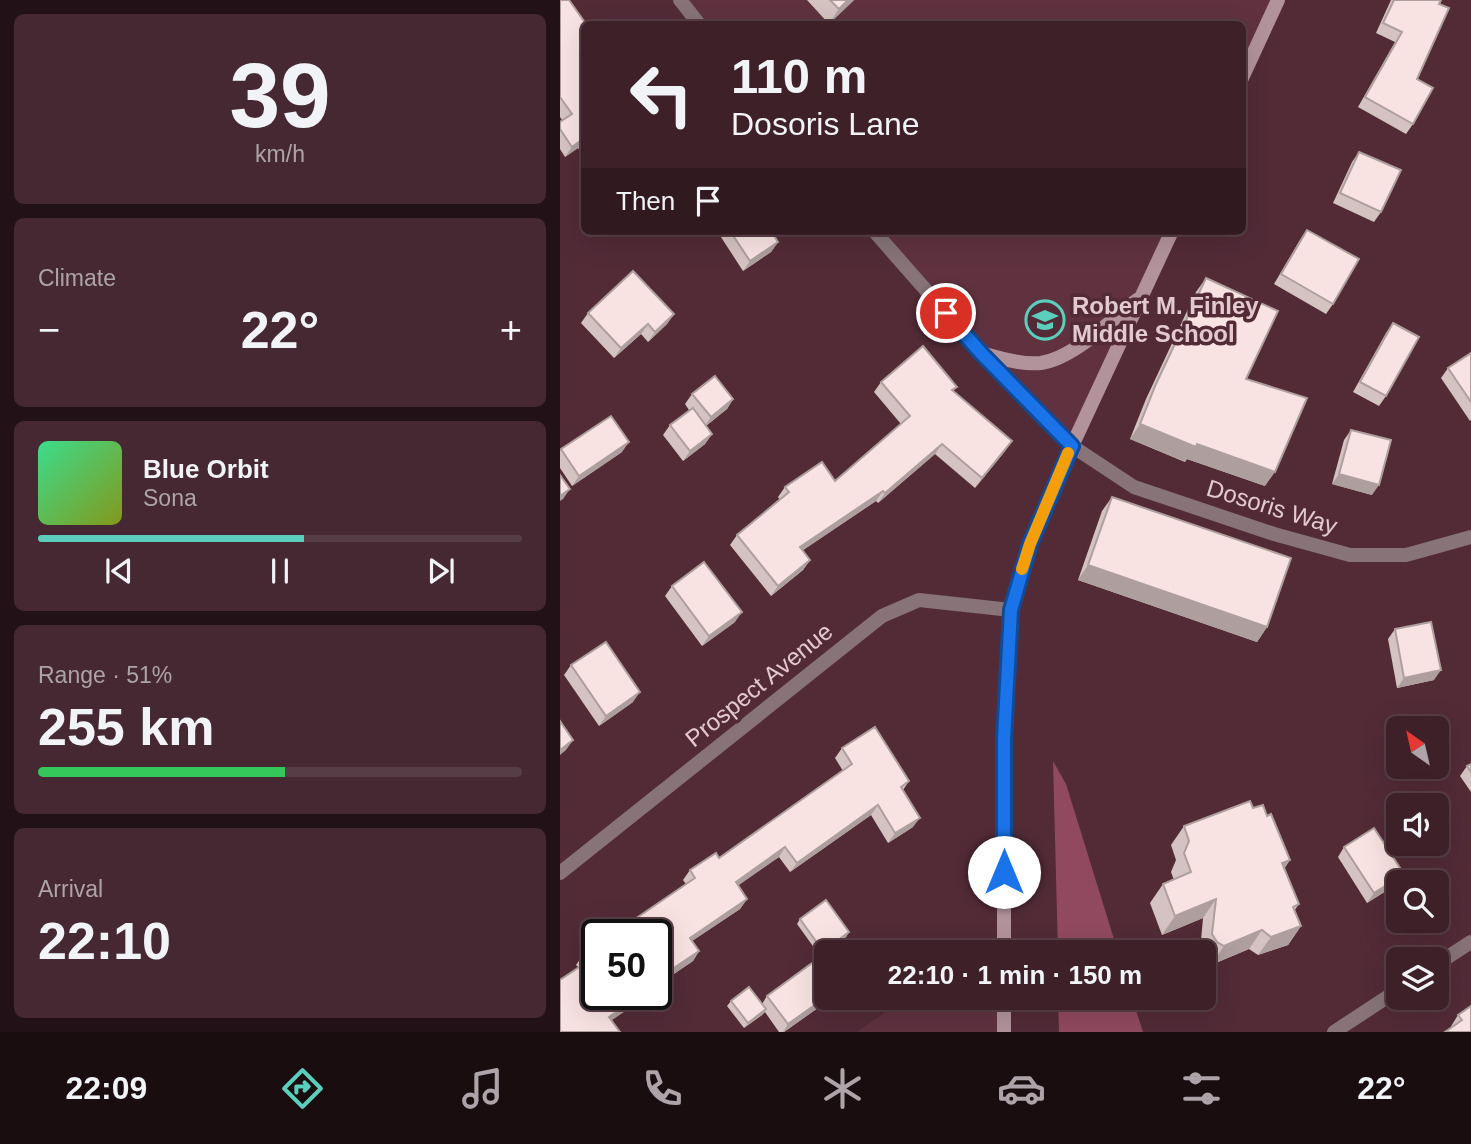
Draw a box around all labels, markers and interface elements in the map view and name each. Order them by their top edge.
text: 39 [229,45,331,146]
icon: left [616,49,707,140]
text: 110 m [731,49,867,103]
text: Dosoris Lane [731,106,920,142]
text: km/h [255,141,305,167]
icon: arrive [689,182,727,220]
text: Then [616,186,675,216]
text: Climate [38,265,116,291]
pin [916,283,976,343]
place label: Robert M. Finley Middle School [1072,292,1259,347]
icon: arrive [927,294,965,332]
school or university icon: Robert M. Finley Middle School [1024,299,1066,341]
text: 22° [241,301,319,359]
text: − [38,309,60,351]
text: + [500,309,522,351]
text: Blue Orbit [143,454,269,484]
street label: Dosoris Way [1204,474,1341,539]
text: Sona [143,485,197,511]
icon: previous [100,552,138,590]
icon: pause [261,552,299,590]
icon: next [422,552,460,590]
street label: Prospect Avenue [680,617,838,752]
text: Range · 51% [38,662,172,688]
text: 255 km [38,698,214,756]
north arrow [1386,716,1449,779]
map controls [1386,716,1449,1010]
button: sound [1386,793,1449,856]
position arrow [967,835,1041,909]
button: search [1386,870,1449,933]
text: Arrival [38,876,103,902]
text: 22:10 [38,912,171,970]
speed limit sign: 50 [581,919,672,1010]
button: layers [1386,947,1449,1010]
text: 22:10 · 1 min · 150 m [888,960,1142,990]
icon: directions [278,1064,327,1113]
icon: music [458,1064,507,1113]
icon: phone [638,1064,687,1113]
icon: climate [818,1064,867,1113]
icon: car [997,1064,1046,1113]
icon: filters [1177,1064,1226,1113]
text: 22:09 [65,1070,147,1106]
text: 22° [1357,1070,1406,1106]

